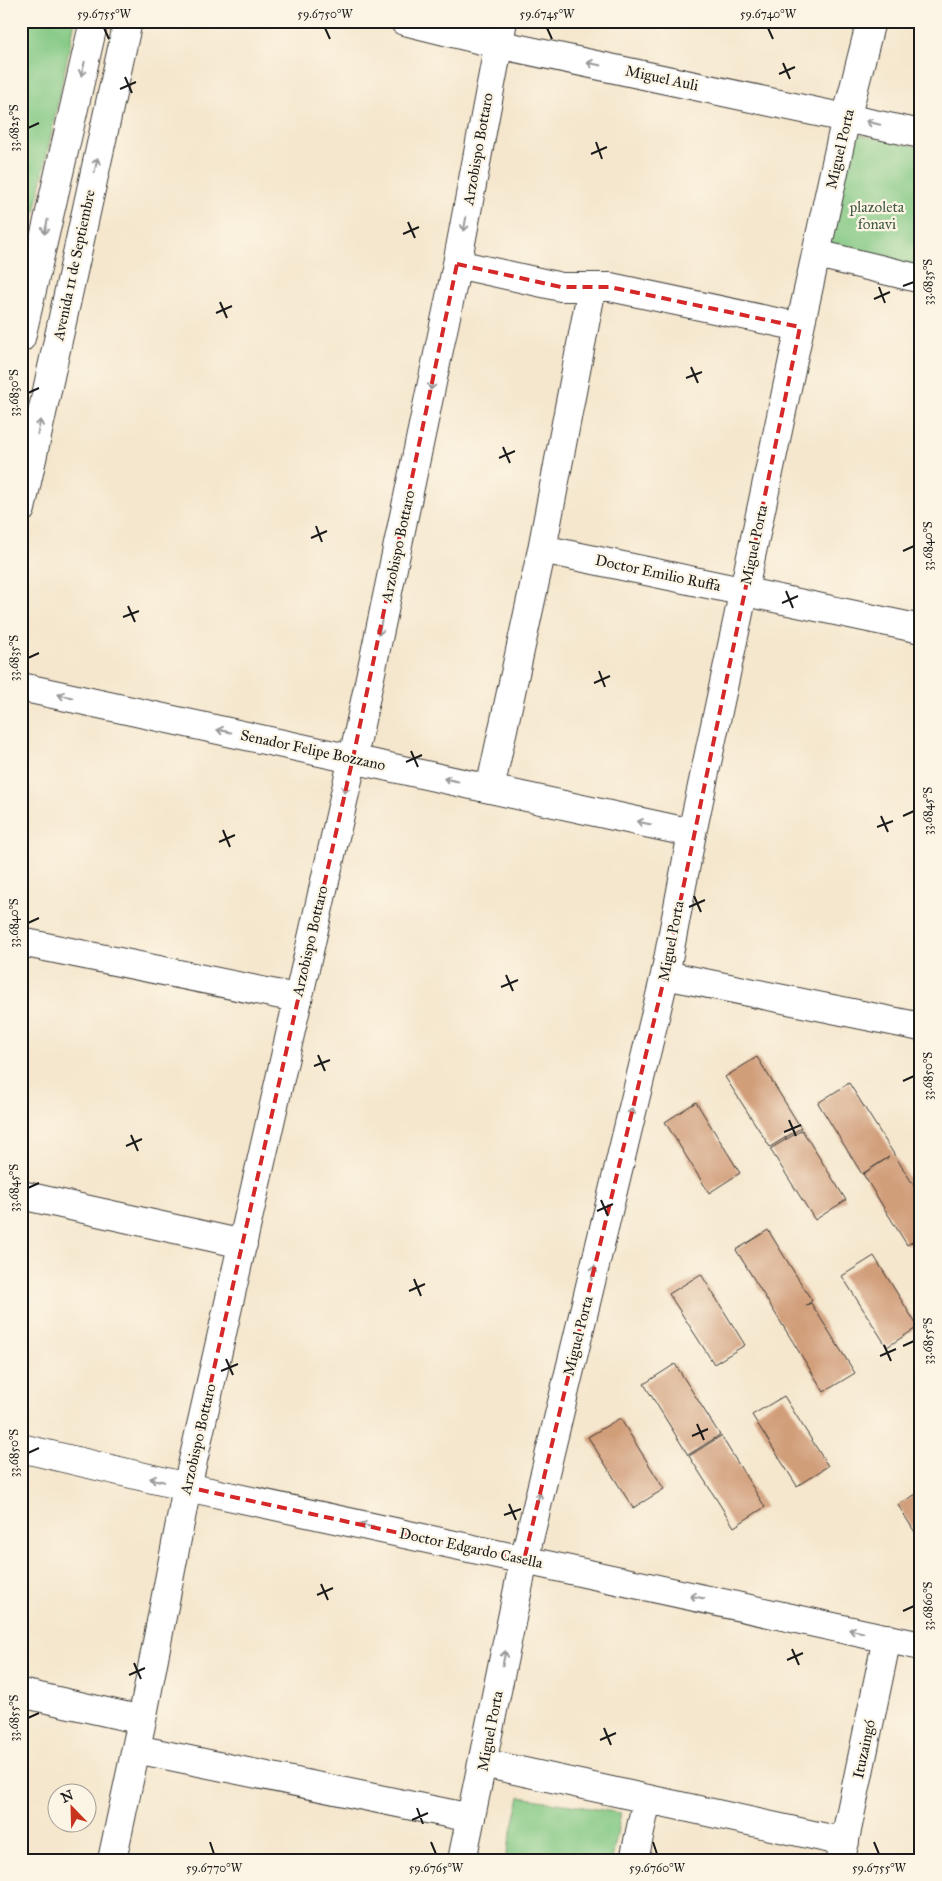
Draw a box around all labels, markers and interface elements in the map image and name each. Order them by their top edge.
text: 59.6755°W [77,7,132,21]
text: 59.6750°W [297,7,353,21]
text: 59.6745°W [520,7,575,21]
text: 59.6740°W [740,7,797,21]
one-way arrow [587,59,603,68]
one-way arrow [78,60,87,76]
street label: Miguel Auli [624,61,700,95]
street label: Arzobispo Bottaro [459,91,497,207]
text: 33.6825°S [7,104,21,152]
street label: Miguel Porta [822,107,858,191]
one-way arrow [866,117,882,127]
one-way arrow [92,158,101,174]
street label: Avenida 11 de Septiembre [49,188,99,343]
park label: plazoleta fonavi [849,198,905,233]
one-way arrow [459,215,469,231]
one-way arrow [41,219,51,235]
text: 33.6835°S [921,259,935,305]
text: 33.6830°S [7,369,21,417]
one-way arrow [427,375,436,391]
one-way arrow [35,419,44,435]
street label: Arzobispo Bottaro [377,488,419,604]
street label: Miguel Porta [737,503,771,587]
text: 33.6840°S [921,521,935,571]
street label: Doctor Emilio Ruffa [594,551,723,595]
one-way arrow [375,619,384,635]
text: 33.6835°S [7,635,21,681]
one-way arrow [58,691,74,700]
one-way arrow [217,725,233,735]
street label: Senador Felipe Bozzano [239,726,387,774]
one-way arrow [444,775,460,784]
one-way arrow [341,778,350,794]
text: 33.6845°S [921,787,935,835]
one-way arrow [637,818,653,827]
street label: Arzobispo Bottaro [288,883,332,999]
text: 33.6840°S [7,898,21,948]
street label: Miguel Porta [654,899,688,983]
text: 33.6850°S [921,1052,935,1100]
one-way arrow [627,1107,636,1123]
text: 33.6845°S [7,1164,21,1212]
one-way arrow [589,1265,598,1281]
street label: Miguel Porta [559,1294,597,1378]
text: 33.6855°S [921,1317,935,1365]
street label: Arzobispo Bottaro [176,1381,220,1497]
text: 33.6850°S [7,1429,21,1477]
one-way arrow [150,1475,166,1484]
one-way arrow [534,1491,543,1507]
one-way arrow [360,1521,376,1530]
street label: Doctor Edgardo Casella [398,1524,545,1572]
text: 33.6860°S [921,1581,935,1631]
one-way arrow [690,1592,706,1601]
one-way arrow [849,1626,865,1635]
one-way arrow [500,1650,510,1666]
street label: Miguel Porta [473,1689,507,1773]
text: 33.6855°S [7,1694,21,1742]
street label: Ituzaingó [849,1718,879,1780]
north arrow [48,1784,98,1834]
text: N [58,1786,76,1807]
text: 59.6770°W [186,1861,243,1875]
text: 59.6765°W [409,1861,464,1875]
text: 59.6760°W [629,1861,686,1875]
text: 59.6755°W [852,1861,907,1875]

